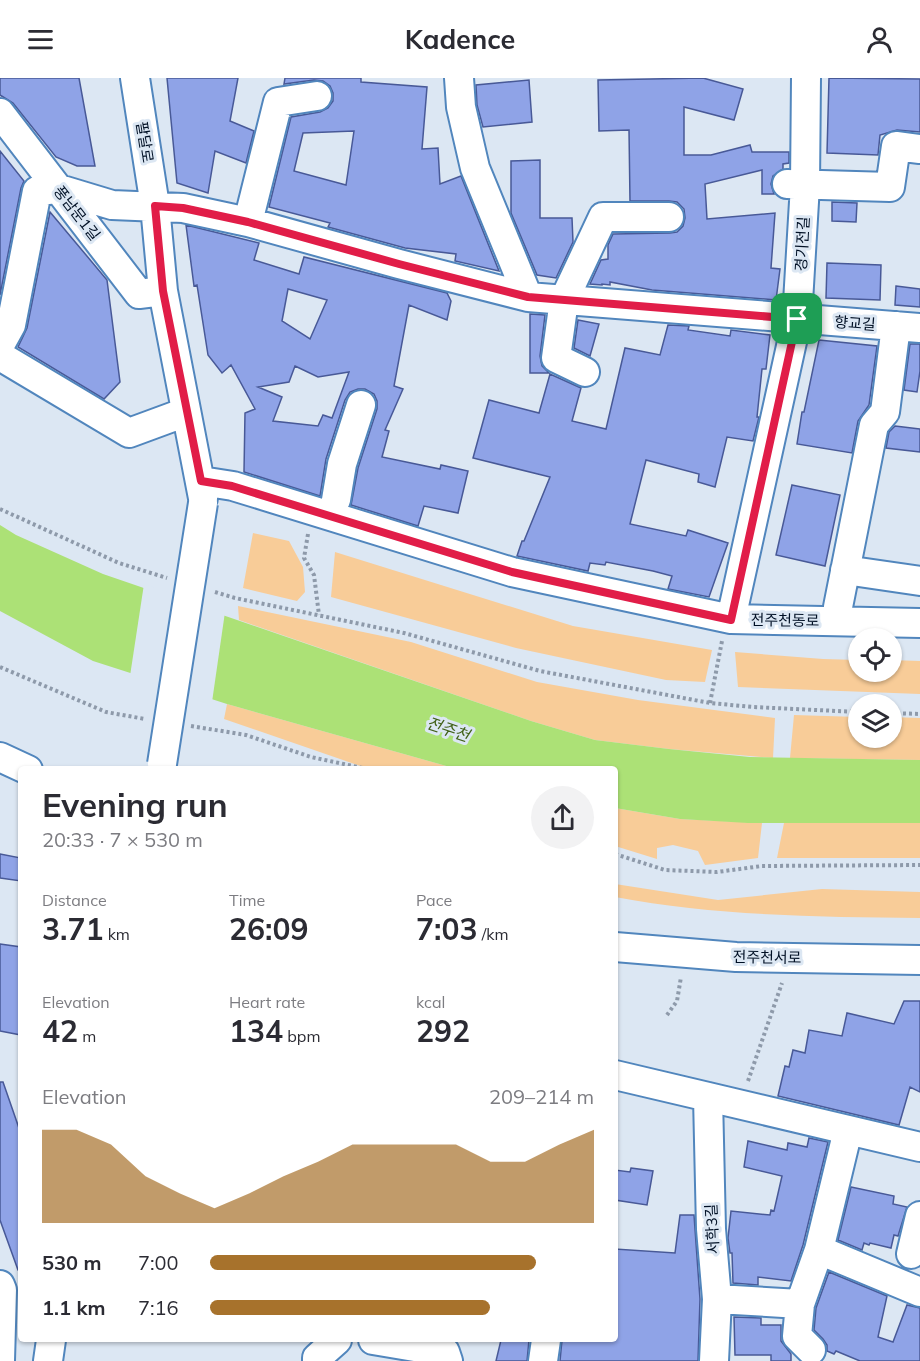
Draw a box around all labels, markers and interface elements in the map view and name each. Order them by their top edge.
text: Kadence [405,22,515,56]
icon: menu [24,23,57,56]
icon: person [863,23,896,56]
street label: 팔달로 [132,120,158,164]
street label: 풍남문1길 [50,182,104,244]
street label: 경기전길 [791,216,813,272]
pin [771,293,822,344]
icon: arrive [780,302,813,335]
street label: 향교길 [834,312,876,334]
street label: 전주천동로 [750,610,820,630]
map controls [848,628,902,748]
button: locate [848,628,902,682]
button: layers [848,694,902,748]
water label: 전주천 [424,712,474,746]
text: Evening run [42,784,228,825]
button: share [531,786,594,849]
text: 20:33 · 7 × 530 m [42,827,203,852]
text: Distance [42,890,107,910]
text: Time [229,890,265,910]
text: Pace [416,890,452,910]
text: 3.71 [42,910,103,948]
text: 26:09 [229,910,308,948]
text: 7:03 [416,910,477,948]
text: km [103,924,130,944]
text: /km [477,924,508,944]
street label: 전주천서로 [732,947,802,967]
text: Elevation [42,992,110,1012]
text: Heart rate [229,992,305,1012]
text: kcal [416,992,445,1012]
text: 42 [42,1012,78,1050]
text: 134 [229,1012,283,1050]
text: 292 [416,1012,470,1050]
text: m [78,1026,96,1046]
text: bpm [283,1026,320,1046]
text: Elevation [42,1084,127,1109]
text: 209–214 m [489,1084,594,1109]
street label: 서학3길 [701,1203,723,1255]
text: 530 m [42,1250,101,1275]
text: 7:00 [138,1250,179,1275]
text: 1.1 km [42,1295,105,1320]
text: 7:16 [138,1295,179,1320]

